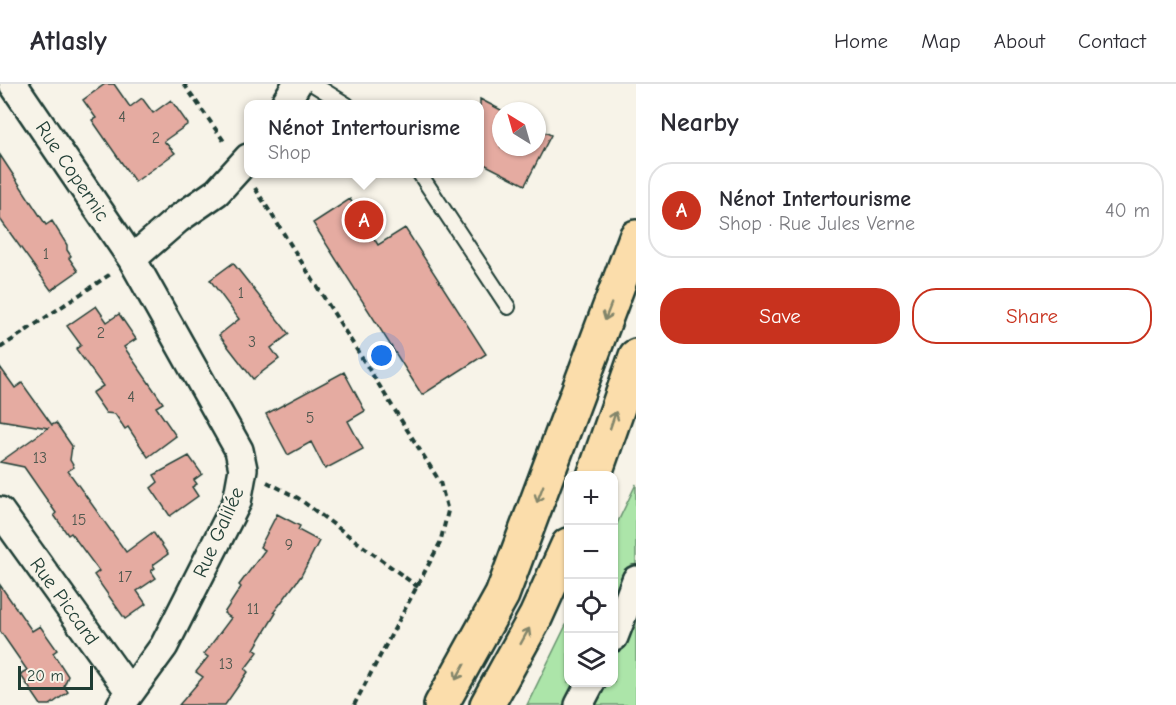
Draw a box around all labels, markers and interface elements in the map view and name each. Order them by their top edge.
text: Atlasly [30,25,107,57]
text: Home [834,29,888,53]
text: Map [921,29,961,53]
text: About [994,29,1045,53]
text: Contact [1078,29,1146,53]
popup [244,100,484,178]
north arrow [492,102,546,156]
house number: 4 [118,108,126,126]
text: Nearby [660,108,739,138]
text: Nénot Intertourisme [268,115,460,141]
street label: Rue Copernic [31,117,115,226]
house number: 2 [152,129,160,147]
text: Shop [268,141,311,164]
text: Nénot Intertourisme [719,186,911,212]
pin: A [344,198,384,242]
text: A [676,199,687,222]
text: 40 m [1105,199,1150,222]
text: Shop · Rue Jules Verne [719,212,915,235]
house number: 1 [43,245,49,263]
house number: 1 [238,284,244,302]
button: Save [660,288,900,344]
button: Share [912,288,1152,344]
one-way arrow [602,302,613,321]
house number: 2 [97,324,105,342]
house number: 3 [248,333,256,351]
your location [367,341,396,370]
house number: 4 [127,388,135,406]
house number: 5 [306,409,314,427]
one-way arrow [609,411,620,430]
house number: 13 [33,449,47,467]
map controls [564,471,618,687]
button: + [564,471,618,525]
street label: Rue Galilée [188,483,249,581]
one-way arrow [533,484,544,503]
house number: 15 [71,511,87,529]
button: − [564,525,618,579]
house number: 9 [285,536,293,554]
street label: Rue Piccard [25,553,104,649]
house number: 17 [118,568,132,586]
button: locate [564,579,618,633]
house number: 11 [247,600,259,618]
one-way arrow [520,627,531,645]
button: layers [564,633,618,687]
house number: 13 [219,655,233,673]
one-way arrow [454,662,465,680]
scale bar [18,663,93,690]
text: 20 m [27,667,64,685]

